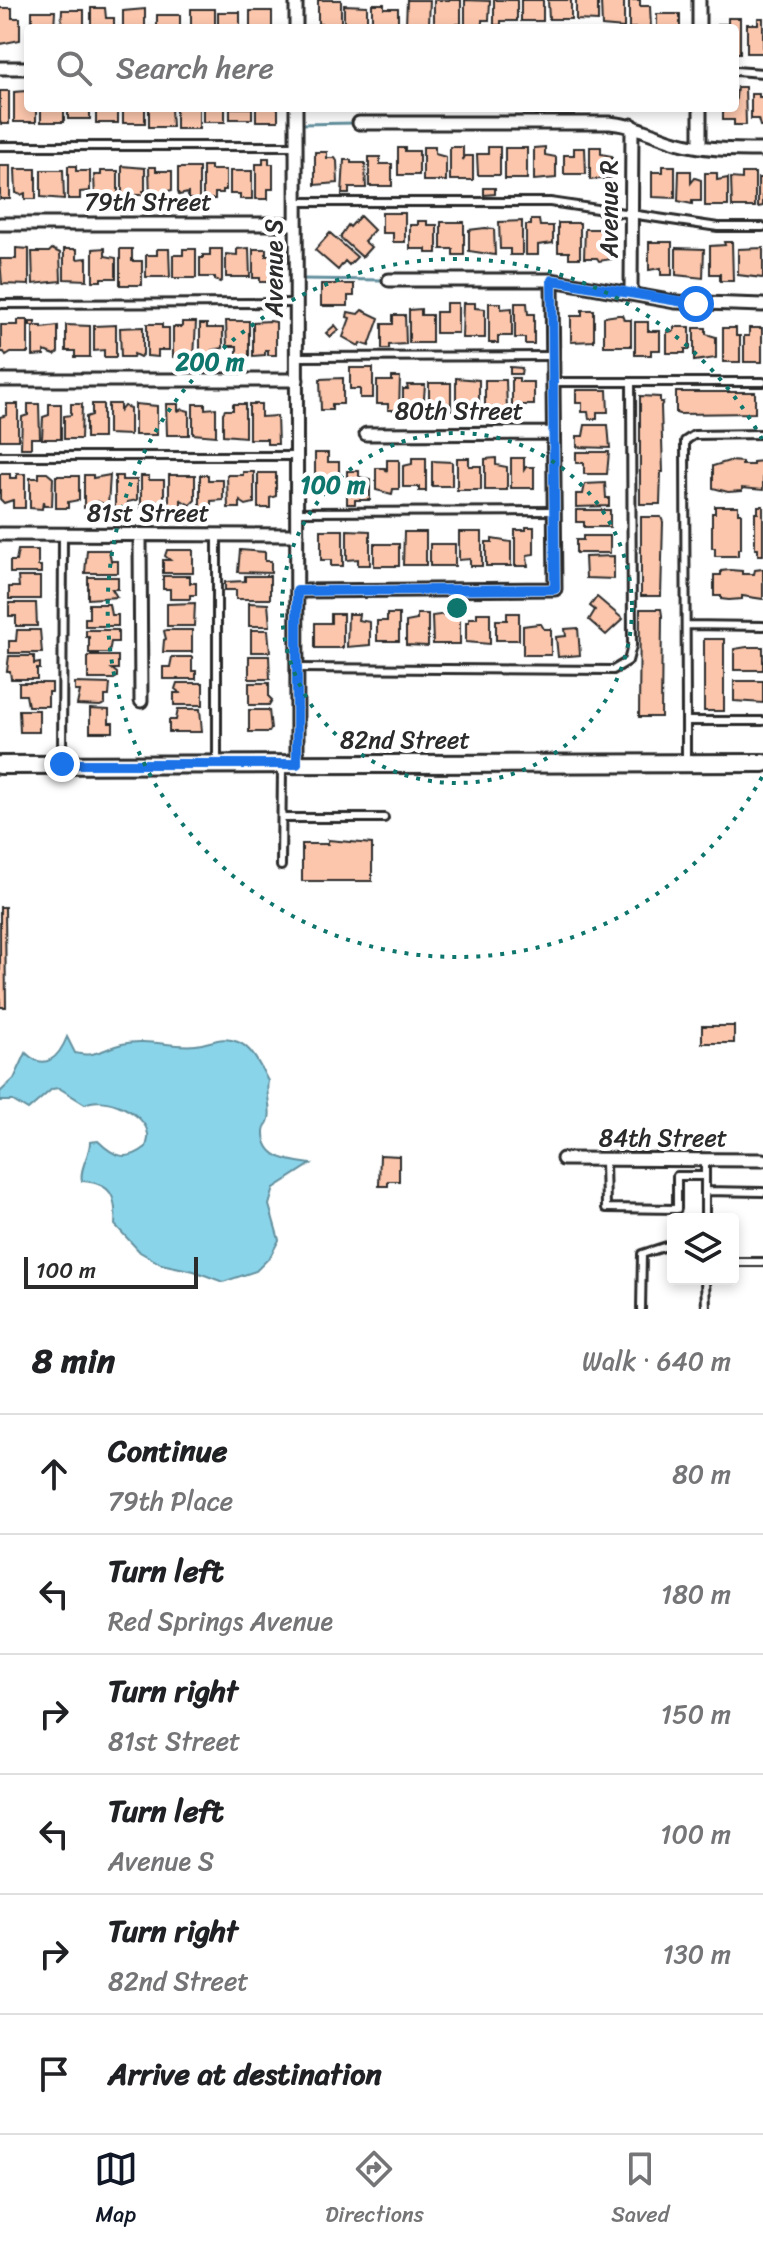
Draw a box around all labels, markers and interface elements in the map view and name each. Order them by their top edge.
search box [24,24,739,112]
text: Search here [116,41,274,95]
icon: search [52,46,96,90]
street label: Avenue R [588,160,630,259]
street label: 79th Street [84,181,212,223]
street label: Avenue S [253,219,295,318]
route start [678,286,714,322]
text: 200 m [175,341,245,383]
street label: 80th Street [395,390,523,432]
text: 100 m [300,464,366,506]
street label: 81st Street [87,492,209,534]
centre of rings [443,594,471,622]
street label: 82nd Street [340,719,470,761]
route end [44,746,80,782]
street label: 84th Street [599,1117,727,1159]
map controls [667,1213,739,1285]
button: layers [667,1213,739,1285]
text: 100 m [36,1251,96,1290]
scale bar [24,1253,198,1289]
text: 8 min [32,1331,115,1391]
text: Walk · 640 m [582,1338,731,1384]
text: Continue [108,1424,227,1478]
text: 80 m [672,1451,731,1497]
icon: ahead [32,1452,76,1496]
text: 79th Place [108,1478,233,1524]
text: Turn left [108,1544,224,1598]
text: 180 m [661,1571,731,1617]
icon: left [32,1572,76,1616]
text: Red Springs Avenue [108,1598,333,1644]
text: Turn right [108,1664,238,1718]
text: 150 m [661,1691,731,1737]
icon: right [32,1692,76,1736]
text: 81st Street [108,1718,240,1764]
text: Turn left [108,1784,224,1838]
text: 100 m [660,1811,731,1857]
icon: left [32,1812,76,1856]
text: Avenue S [108,1838,214,1884]
text: Turn right [108,1904,238,1958]
text: 130 m [662,1931,731,1977]
icon: right [32,1932,76,1976]
text: 82nd Street [108,1958,249,2004]
text: Arrive at destination [108,2047,382,2101]
icon: arrive [32,2052,76,2096]
tab: Map [94,2147,138,2234]
tab: Directions [325,2147,424,2234]
tab: Saved [611,2147,669,2234]

